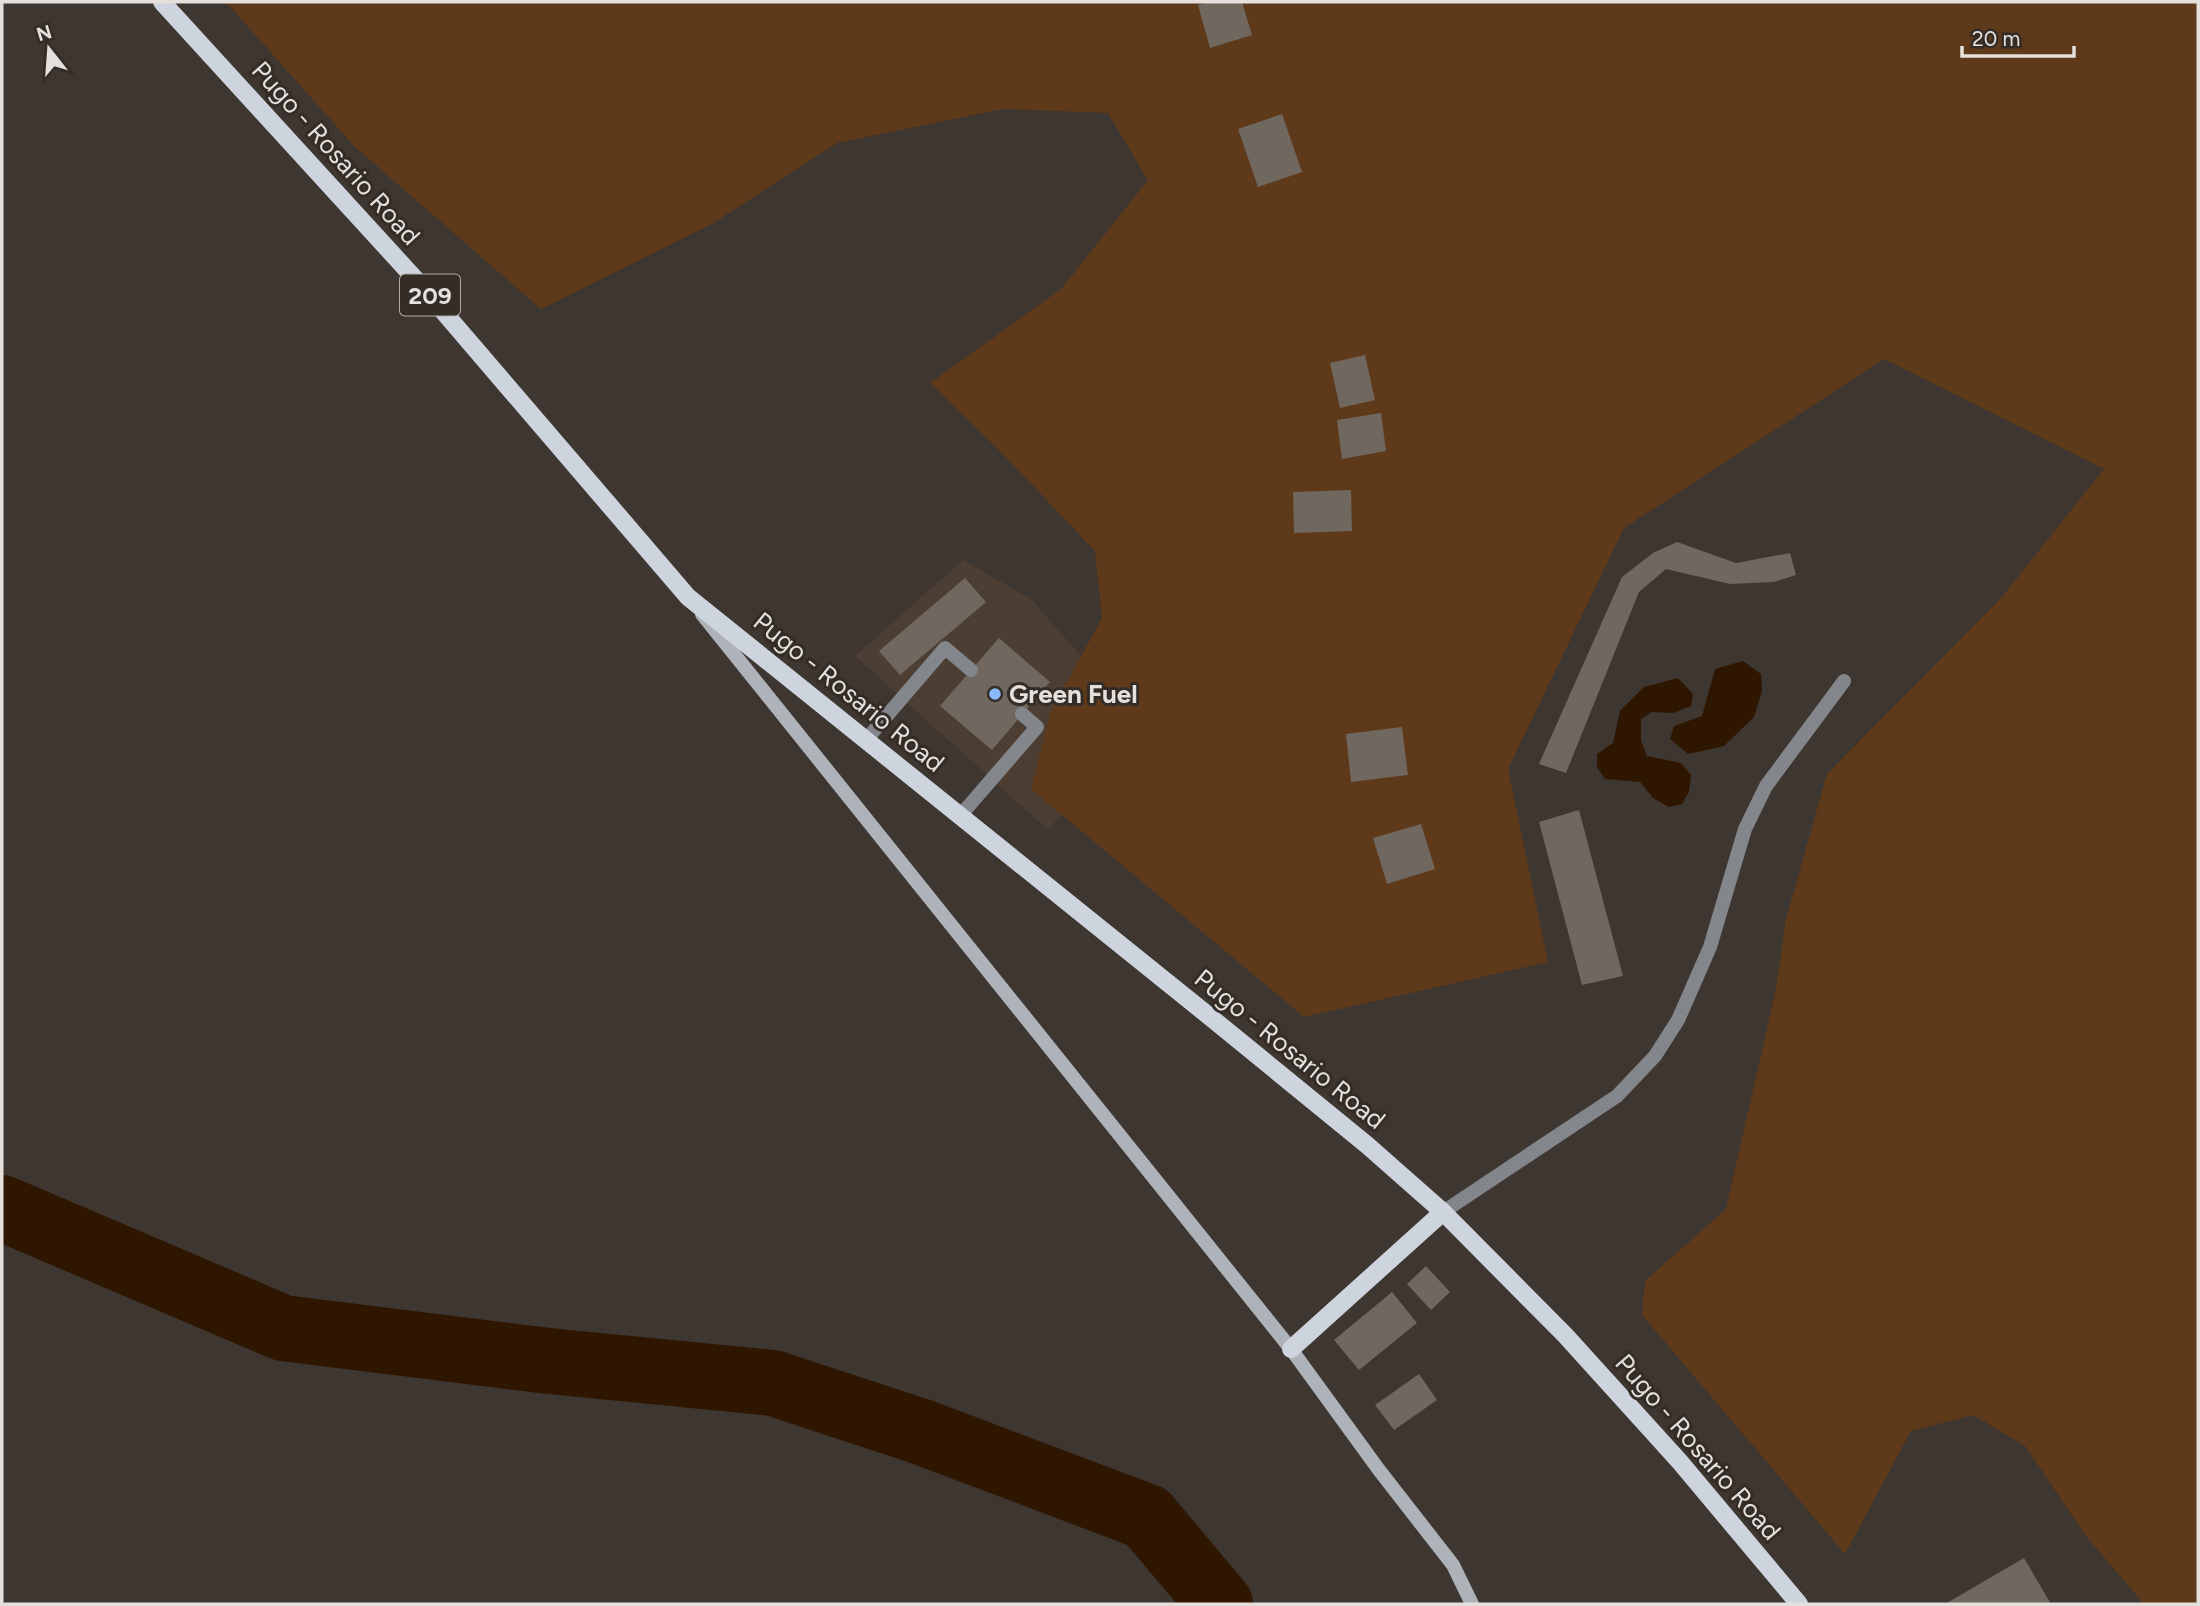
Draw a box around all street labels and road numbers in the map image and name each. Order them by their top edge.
street label: Pugo - Rosario Road [245,54,427,252]
road number: 209 [400,274,460,316]
street label: Pugo - Rosario Road [747,605,951,779]
street label: Pugo - Rosario Road [1188,962,1392,1136]
street label: Pugo - Rosario Road [1608,1347,1788,1547]

